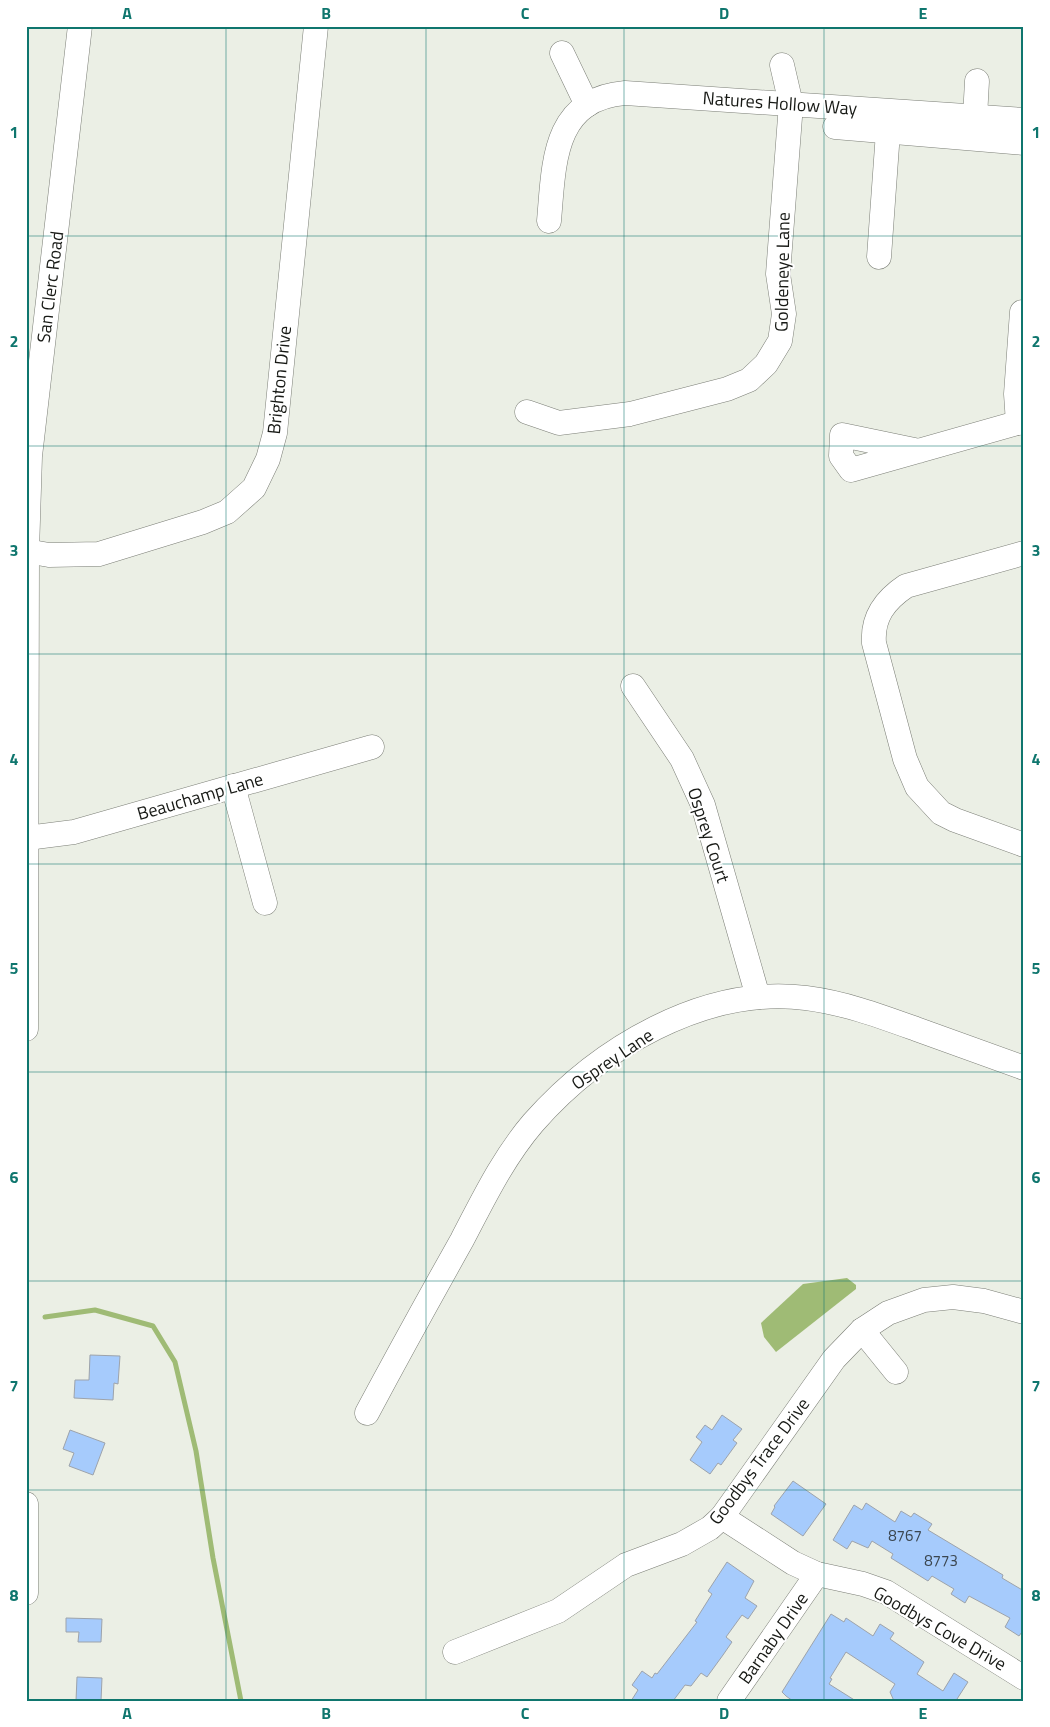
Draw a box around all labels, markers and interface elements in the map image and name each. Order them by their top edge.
text: A [122,1,132,25]
text: B [321,1,331,25]
text: C [521,1,530,25]
text: D [719,1,729,25]
text: E [919,1,928,25]
street label: Natures Hollow Way [702,84,858,122]
text: 1 [10,120,18,144]
text: 1 [1032,120,1040,144]
street label: Goldeneye Lane [767,212,797,332]
street label: San Clerc Road [30,230,70,344]
street label: Brighton Drive [260,324,298,436]
text: 2 [10,329,18,353]
text: 2 [1032,329,1040,353]
text: 3 [10,538,18,562]
text: 3 [1032,538,1040,562]
text: 4 [10,747,19,771]
text: 4 [1032,747,1041,771]
street label: Beauchamp Lane [134,765,266,827]
street label: Osprey Court [681,784,737,887]
text: 5 [10,956,19,980]
text: 5 [1032,956,1041,980]
street label: Osprey Lane [566,1022,658,1096]
text: 6 [10,1165,19,1189]
text: 6 [1032,1165,1041,1189]
text: 7 [10,1374,18,1398]
text: 7 [1032,1374,1040,1398]
street label: Goodbys Trace Drive [702,1392,816,1530]
house number: 8767 [888,1524,922,1547]
house number: 8773 [924,1549,958,1572]
street label: Goodbys Cove Drive [868,1579,1012,1677]
text: 8 [10,1583,19,1607]
text: 8 [1032,1583,1041,1607]
street label: Barnaby Drive [731,1587,815,1689]
text: A [122,1701,132,1725]
text: B [321,1701,331,1725]
text: C [521,1701,530,1725]
text: D [719,1701,729,1725]
text: E [919,1701,928,1725]

